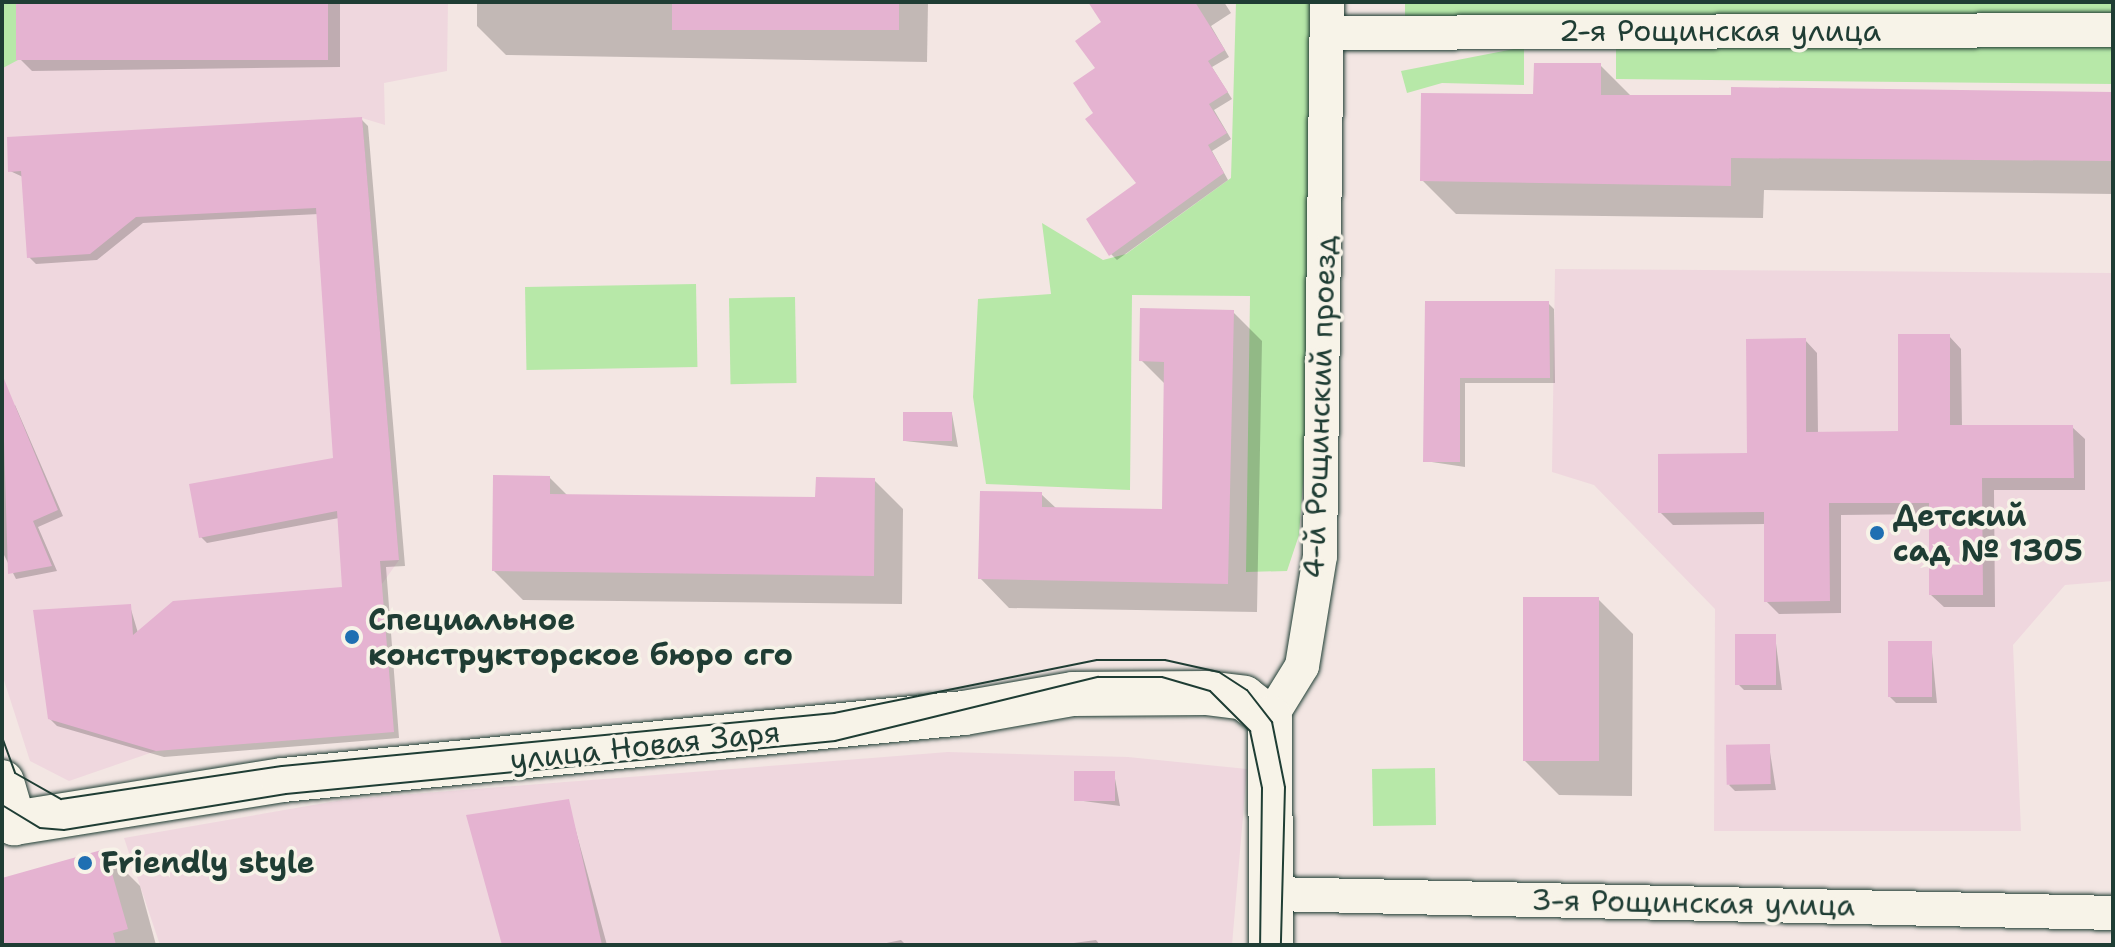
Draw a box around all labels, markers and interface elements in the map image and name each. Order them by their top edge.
street label: 2-я Рощинская улица [1559,13,1881,49]
street label: 4-й Рощинский проезд [1296,235,1344,579]
place label: Детский сад № 1305 [1893,498,2083,568]
marker: Детский сад № 1305 [1868,524,1886,542]
place label: Специальное конструкторское бюро сго [368,602,793,672]
marker: Специальное конструкторское бюро сго [343,628,361,646]
street label: улица Новая Заря [508,714,782,778]
place label: Friendly style [101,845,315,881]
marker: Friendly style [76,854,94,872]
street label: 3-я Рощинская улица [1531,882,1855,924]

